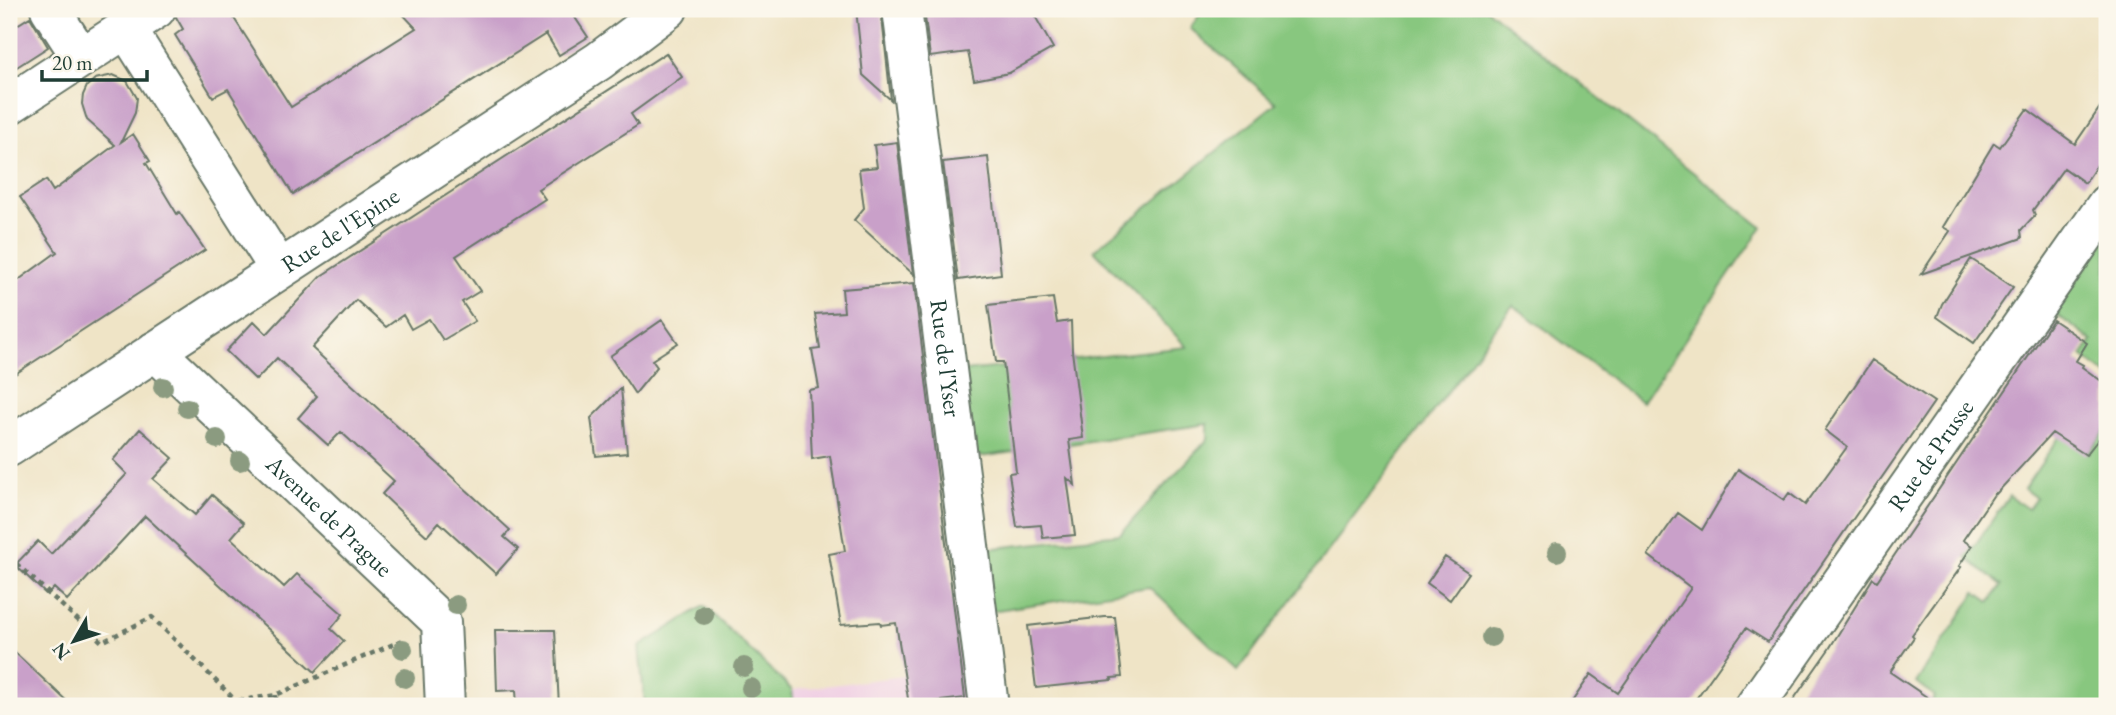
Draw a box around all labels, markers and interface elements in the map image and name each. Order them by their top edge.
scale bar [42,38,147,82]
text: 20 m [52,49,93,76]
street label: Rue de l'Epine [275,180,405,280]
street label: Rue de l'Yser [923,298,969,419]
street label: Rue de Prusse [1881,393,1980,517]
street label: Avenue de Prague [259,448,400,583]
north arrow [38,606,108,676]
text: N [46,637,76,665]

